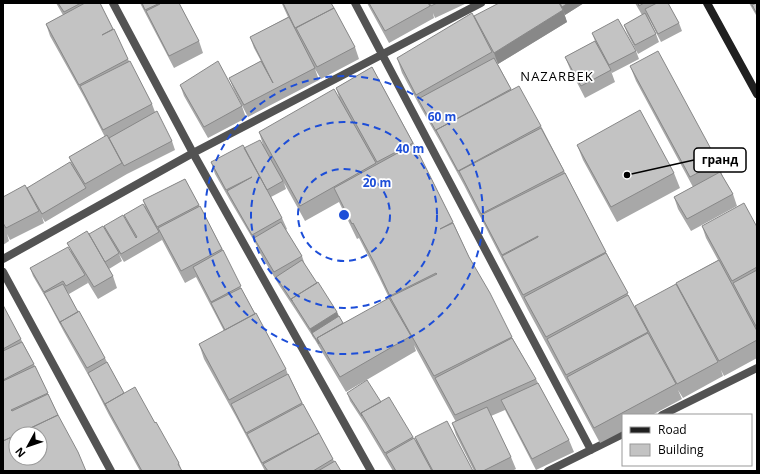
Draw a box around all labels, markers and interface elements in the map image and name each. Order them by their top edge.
district label: NAZARBEK [520,67,594,85]
text: 60 m [428,108,456,125]
text: 40 m [396,140,424,157]
callout: гранд [694,148,746,172]
text: гранд [702,151,738,168]
text: 20 m [363,174,391,191]
centre of rings [337,208,351,222]
legend [622,414,752,466]
text: Road [658,421,687,438]
north arrow [8,426,48,466]
text: Building [658,441,704,458]
text: N [11,444,29,461]

